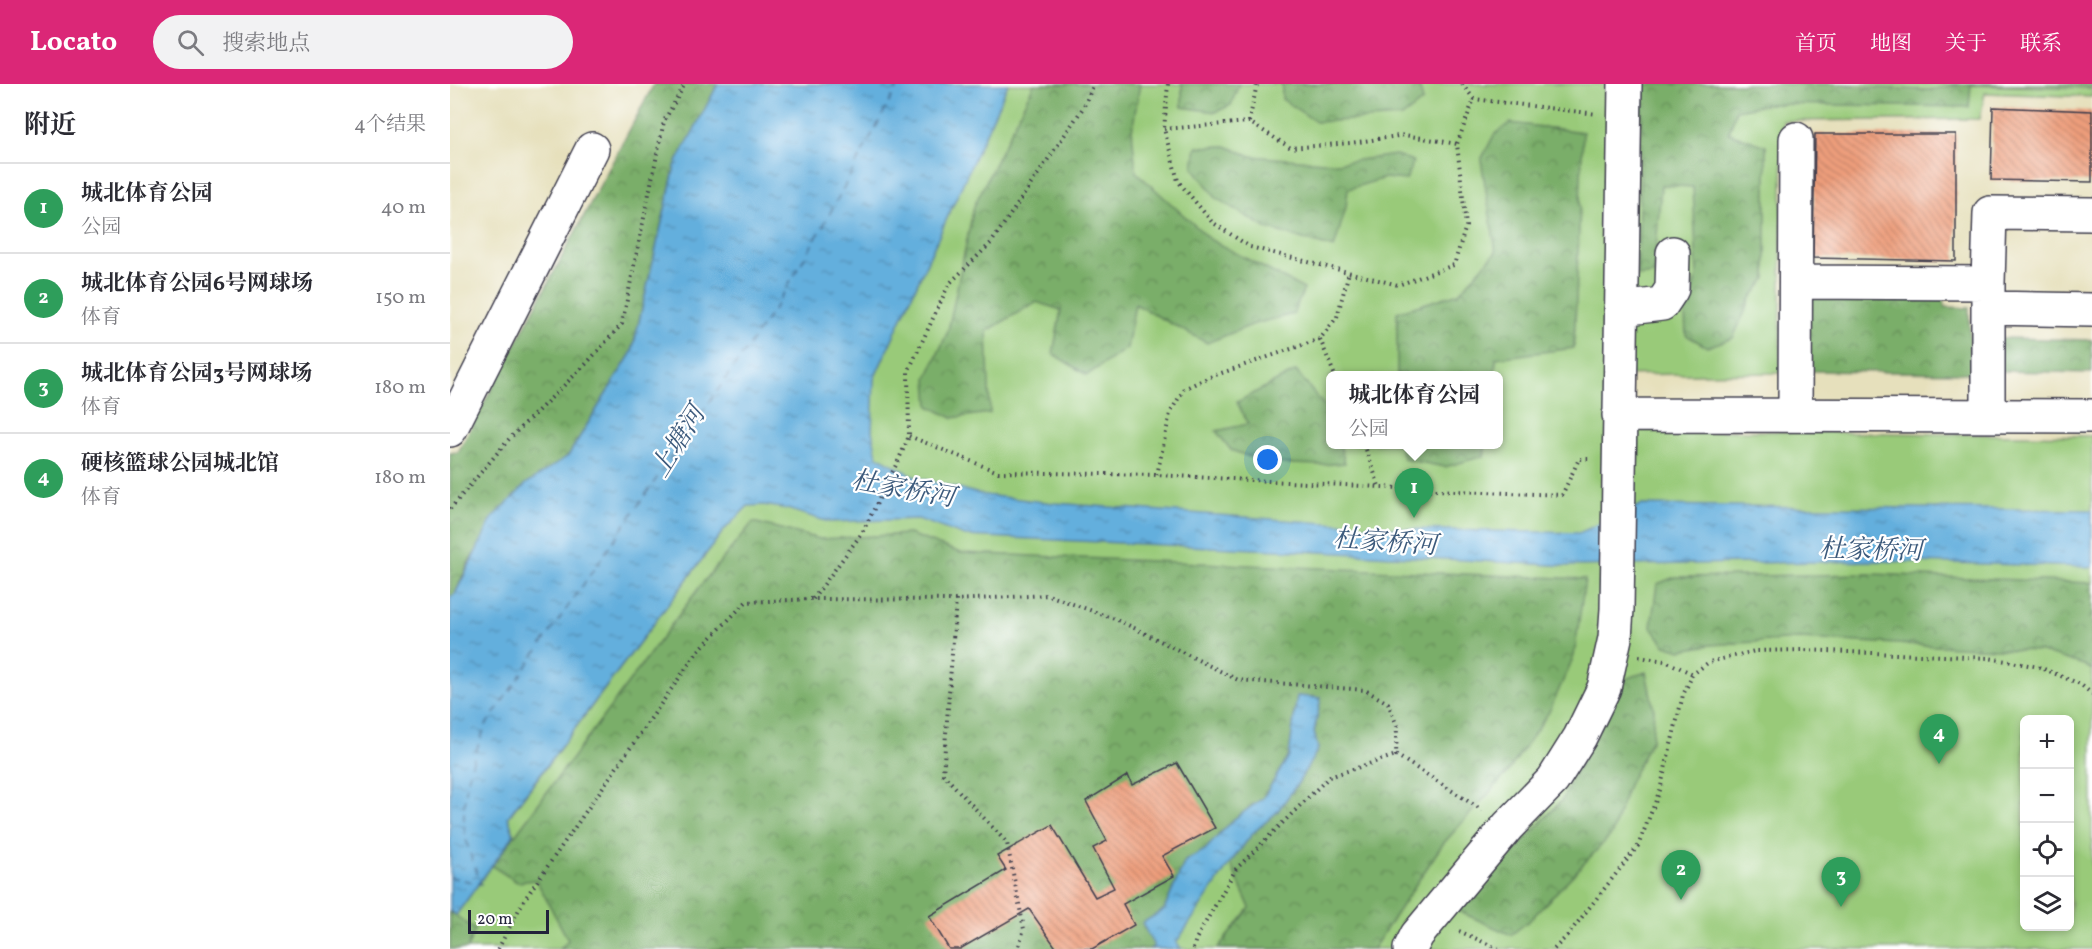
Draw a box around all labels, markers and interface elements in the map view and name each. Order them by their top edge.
search box [153,15,573,69]
text: Locato [30,23,117,62]
icon: search [174,26,207,59]
text: 搜索地点 [222,29,310,60]
text: 首页 [1795,30,1837,59]
text: 地图 [1870,30,1912,59]
text: 关于 [1945,30,1987,59]
text: 联系 [2020,30,2062,59]
text: 附近 [24,108,76,144]
text: 4个结果 [354,111,426,139]
text: 城北体育公园 [81,179,213,210]
text: 1 [39,194,48,222]
text: 40 m [381,194,426,222]
text: 公园 [81,214,121,242]
text: 城北体育公园6号网球场 [81,269,313,300]
text: 2 [38,284,49,312]
text: 150 m [375,284,426,312]
text: 体育 [81,304,121,332]
text: 城北体育公园3号网球场 [81,359,312,390]
popup [1326,371,1503,449]
text: 3 [38,374,49,402]
text: 180 m [374,374,426,402]
text: 城北体育公园 [1348,381,1481,412]
text: 体育 [81,394,121,422]
water label: 上塘河 [643,396,717,485]
text: 公园 [1348,416,1388,444]
your location [1253,445,1282,474]
text: 硬核篮球公园城北馆 [81,449,279,480]
water label: 杜家桥河 [849,463,961,517]
text: 4 [37,464,50,492]
text: 180 m [374,464,426,492]
pin: 1 [1394,468,1434,518]
text: 体育 [81,484,121,512]
water label: 杜家桥河 [1332,521,1442,565]
water label: 杜家桥河 [1819,532,1927,570]
pin: 4 [1920,714,1958,764]
map controls [2020,715,2074,931]
button: + [2020,715,2074,769]
button: − [2020,769,2074,823]
button: locate [2020,823,2074,877]
pin: 2 [1662,850,1700,900]
pin: 3 [1822,858,1860,907]
button: layers [2020,877,2074,931]
scale bar [468,907,549,934]
text: 20 m [477,909,512,931]

